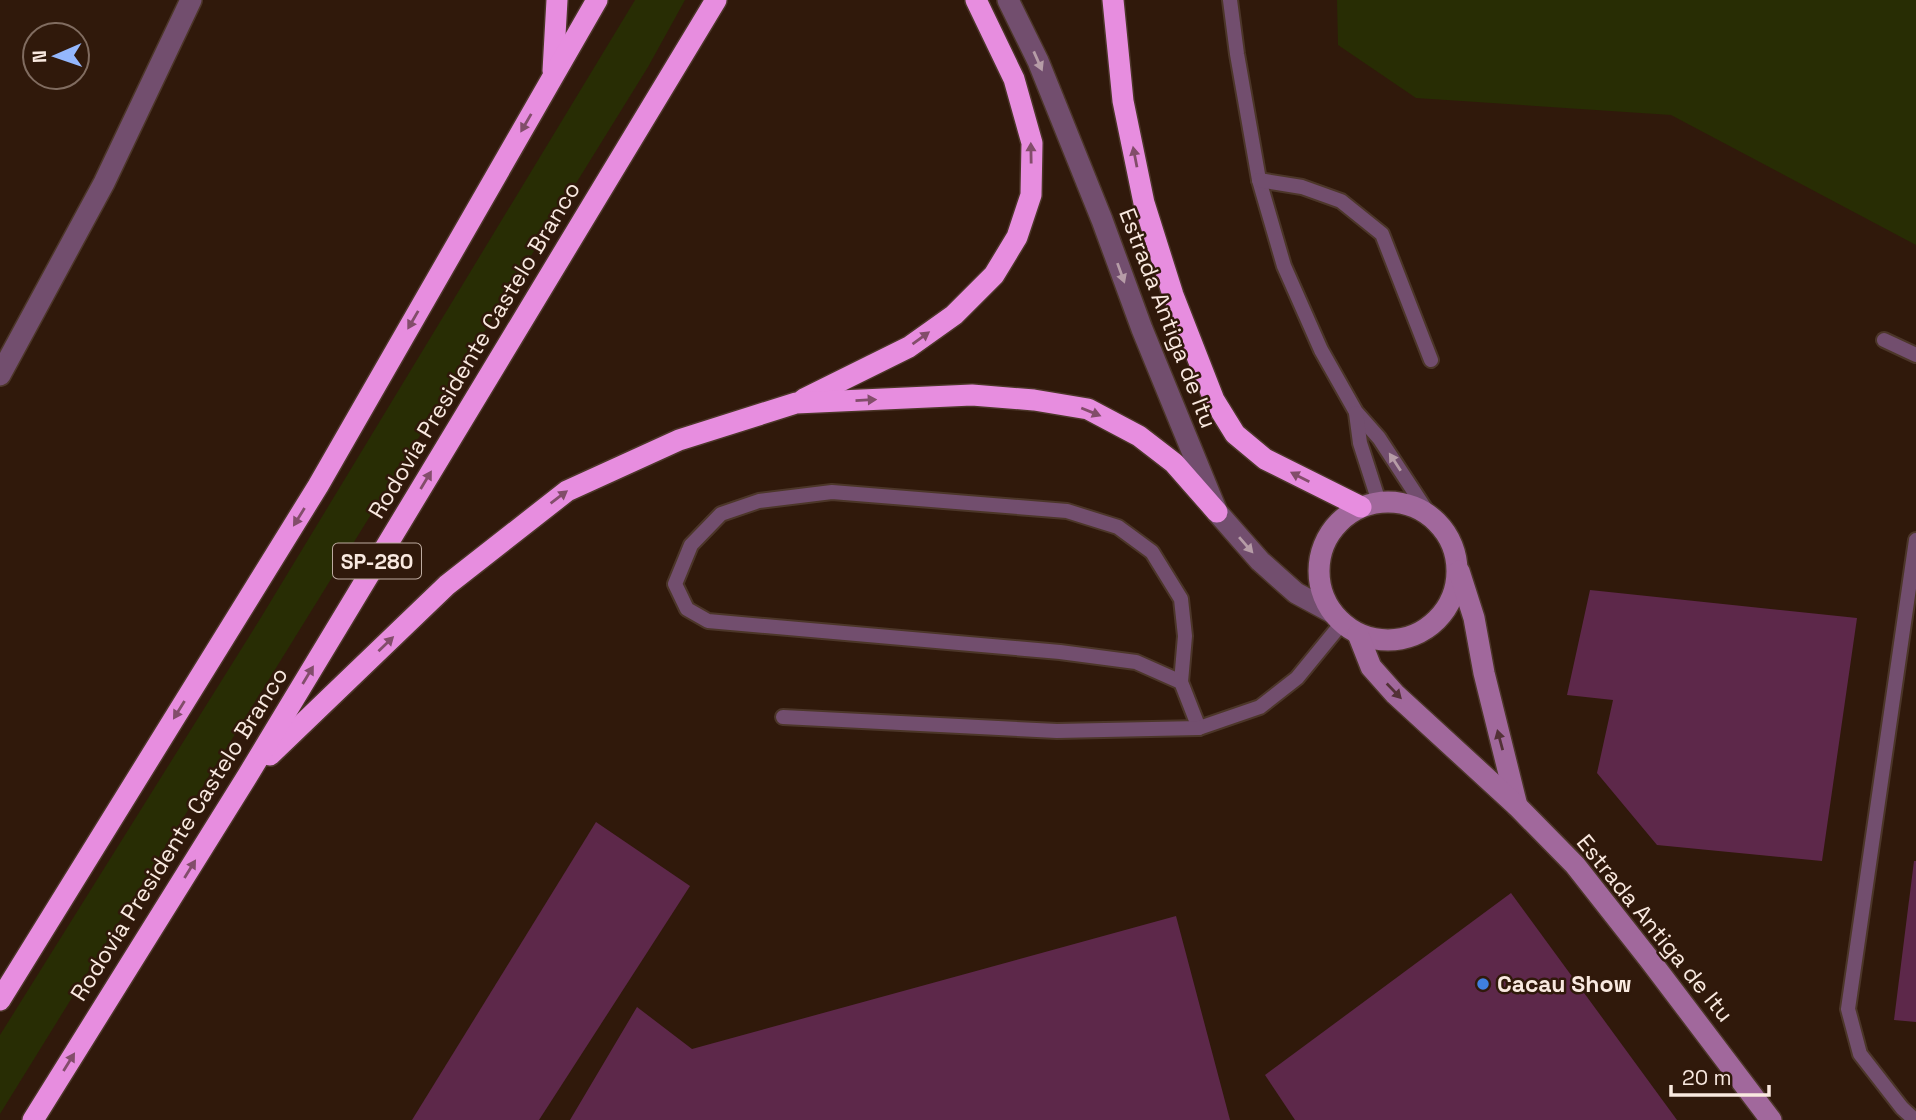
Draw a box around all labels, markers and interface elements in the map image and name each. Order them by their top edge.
north arrow [21,21,91,91]
text: N [27,50,52,63]
one-way arrow [1033,51,1044,72]
one-way arrow [521,113,533,133]
one-way arrow [1025,142,1037,164]
one-way arrow [1129,146,1140,168]
street label: Rodovia Presidente Castelo Branco [361,176,587,524]
street label: Estrada Antiga de Itu [1112,204,1224,432]
one-way arrow [1116,263,1127,284]
one-way arrow [407,311,419,330]
one-way arrow [912,331,930,345]
one-way arrow [855,394,877,405]
one-way arrow [1081,407,1102,418]
one-way arrow [1388,453,1402,471]
one-way arrow [420,471,433,490]
one-way arrow [1290,472,1310,483]
one-way arrow [550,490,569,504]
one-way arrow [292,507,305,527]
one-way arrow [1238,536,1254,554]
road number: SP-280 [333,544,421,578]
one-way arrow [377,636,394,652]
street label: Rodovia Presidente Castelo Branco [64,662,294,1006]
one-way arrow [302,665,315,684]
one-way arrow [1385,682,1401,699]
one-way arrow [173,701,185,720]
one-way arrow [1494,729,1505,751]
street label: Estrada Antiga de Itu [1570,828,1740,1028]
one-way arrow [183,859,196,878]
place label: Cacau Show [1497,969,1632,999]
marker: Cacau Show [1475,976,1491,992]
one-way arrow [63,1052,76,1072]
scale bar [1671,1054,1769,1098]
text: 20 m [1682,1064,1732,1091]

